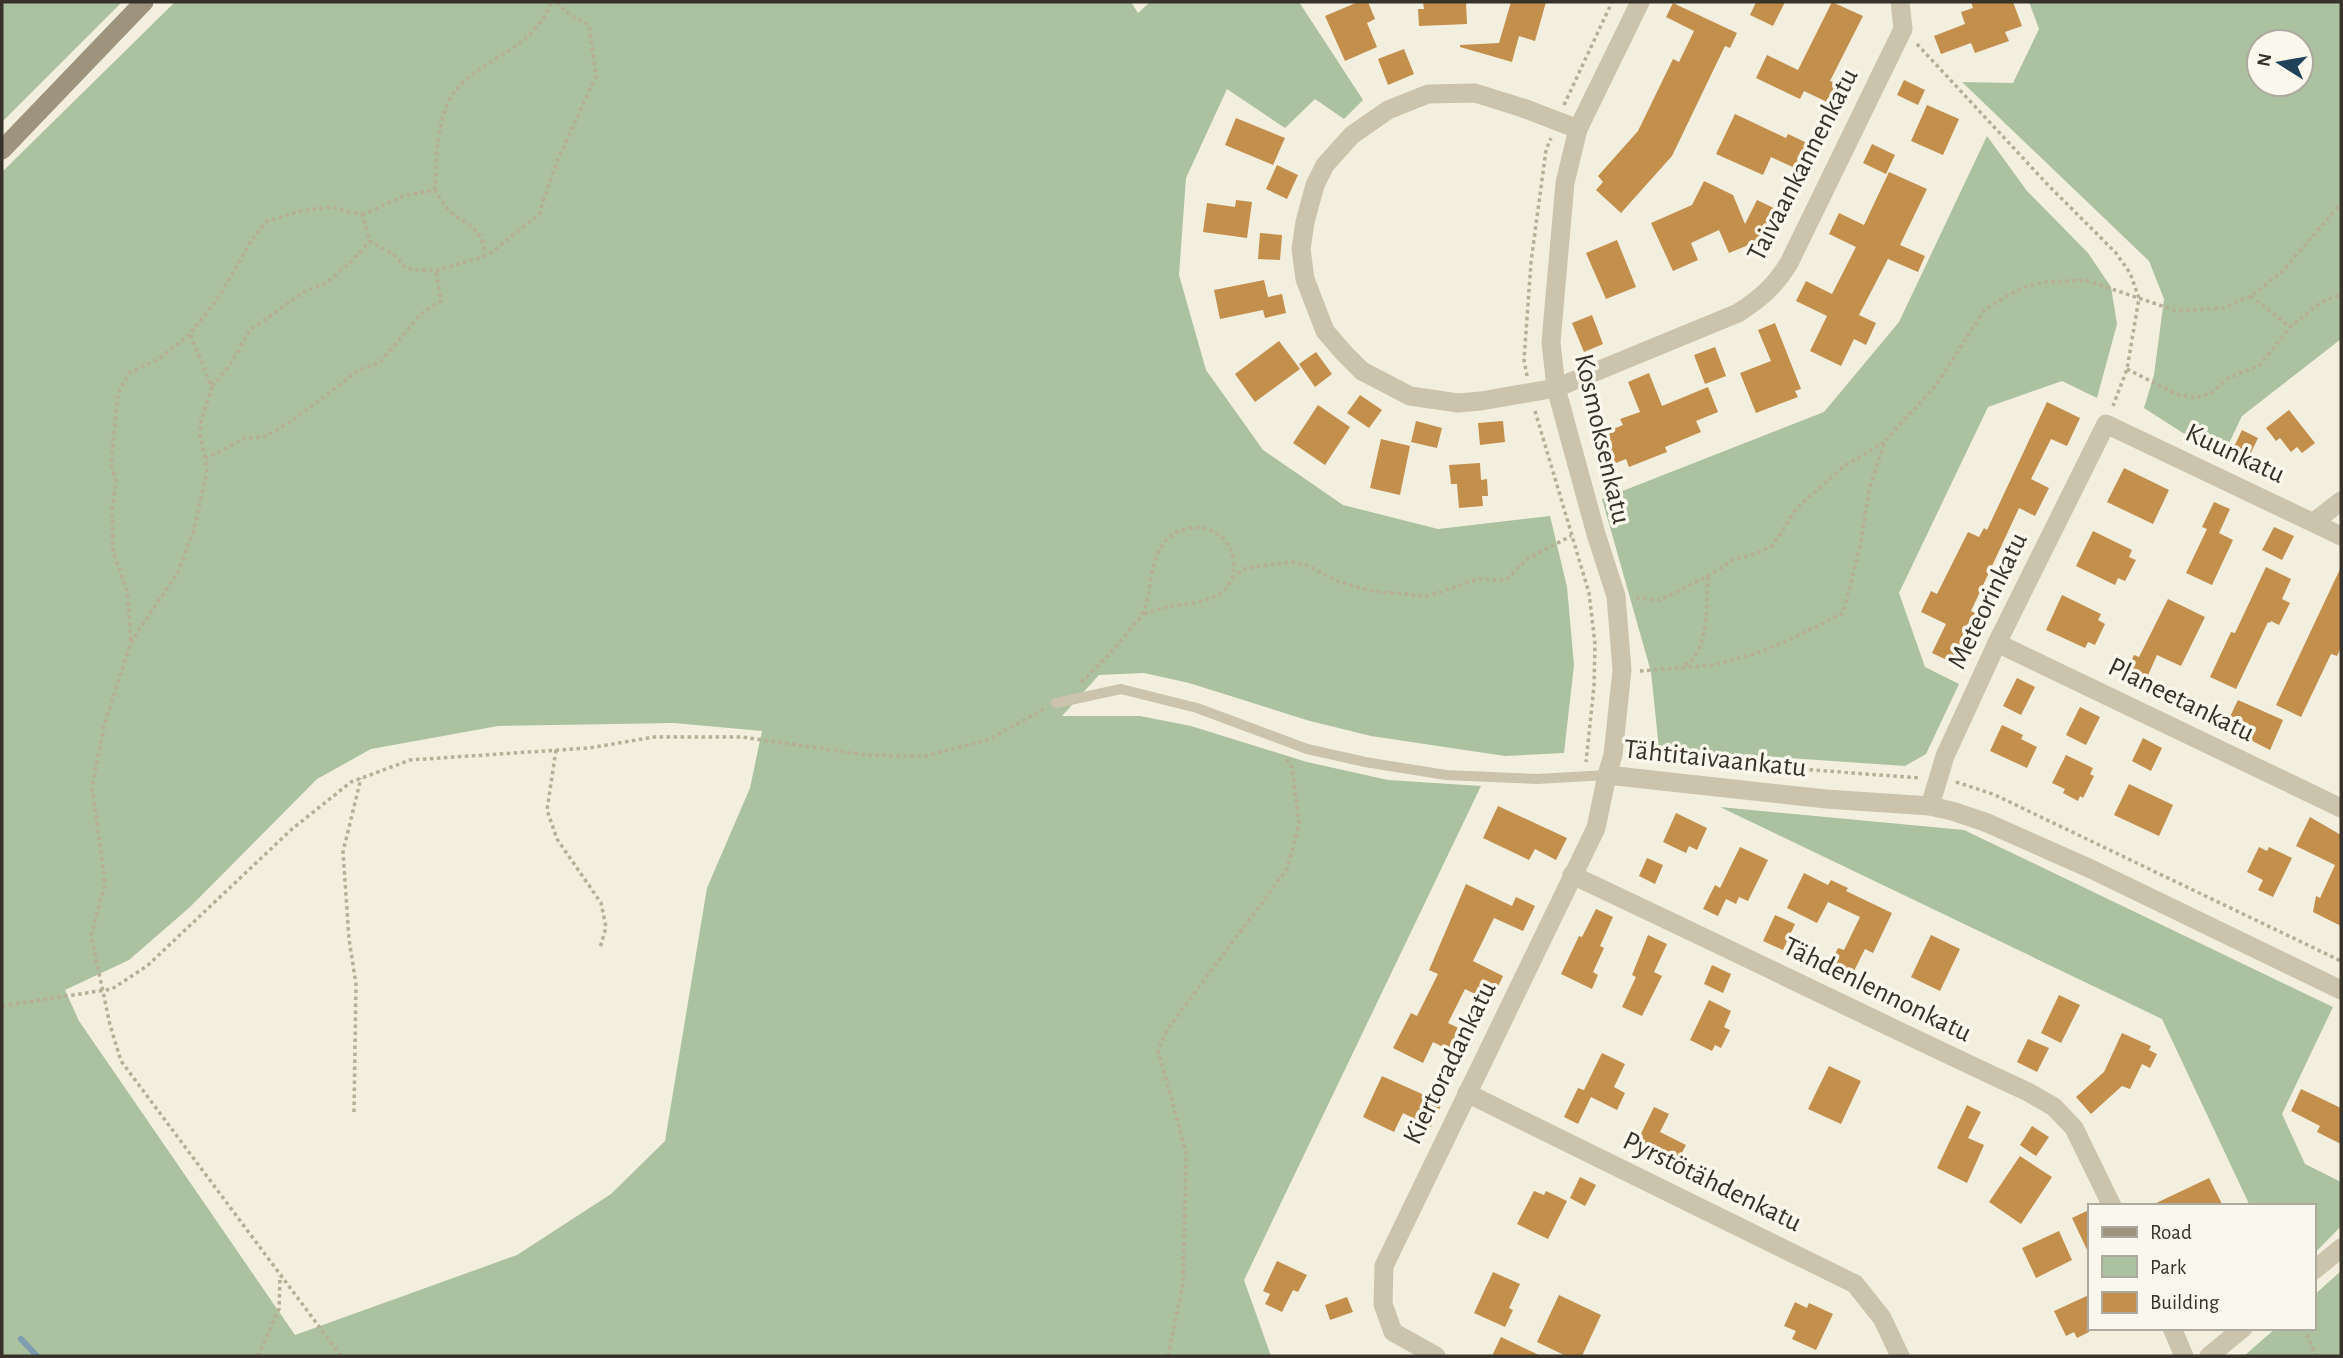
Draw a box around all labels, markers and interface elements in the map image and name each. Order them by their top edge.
north arrow [2245,28,2315,98]
text: N [2254,52,2275,68]
street label: Taivaankannenkatu [1742,64,1864,266]
street label: Kosmoksenkatu [1569,351,1635,527]
street label: Kuunkatu [2181,419,2289,489]
street label: Meteorinkatu [1943,528,2033,674]
street label: Planeetankatu [2103,653,2259,747]
street label: Tähtitaivaankatu [1622,735,1808,783]
street label: Tähdenlennonkatu [1778,932,1976,1048]
street label: Kiertoradankatu [1398,977,1502,1149]
street label: Pyrstötähdenkatu [1618,1127,1806,1237]
legend [2088,1204,2315,1330]
text: Road [2150,1222,2192,1243]
text: Park [2150,1257,2187,1278]
text: Building [2150,1292,2220,1313]

